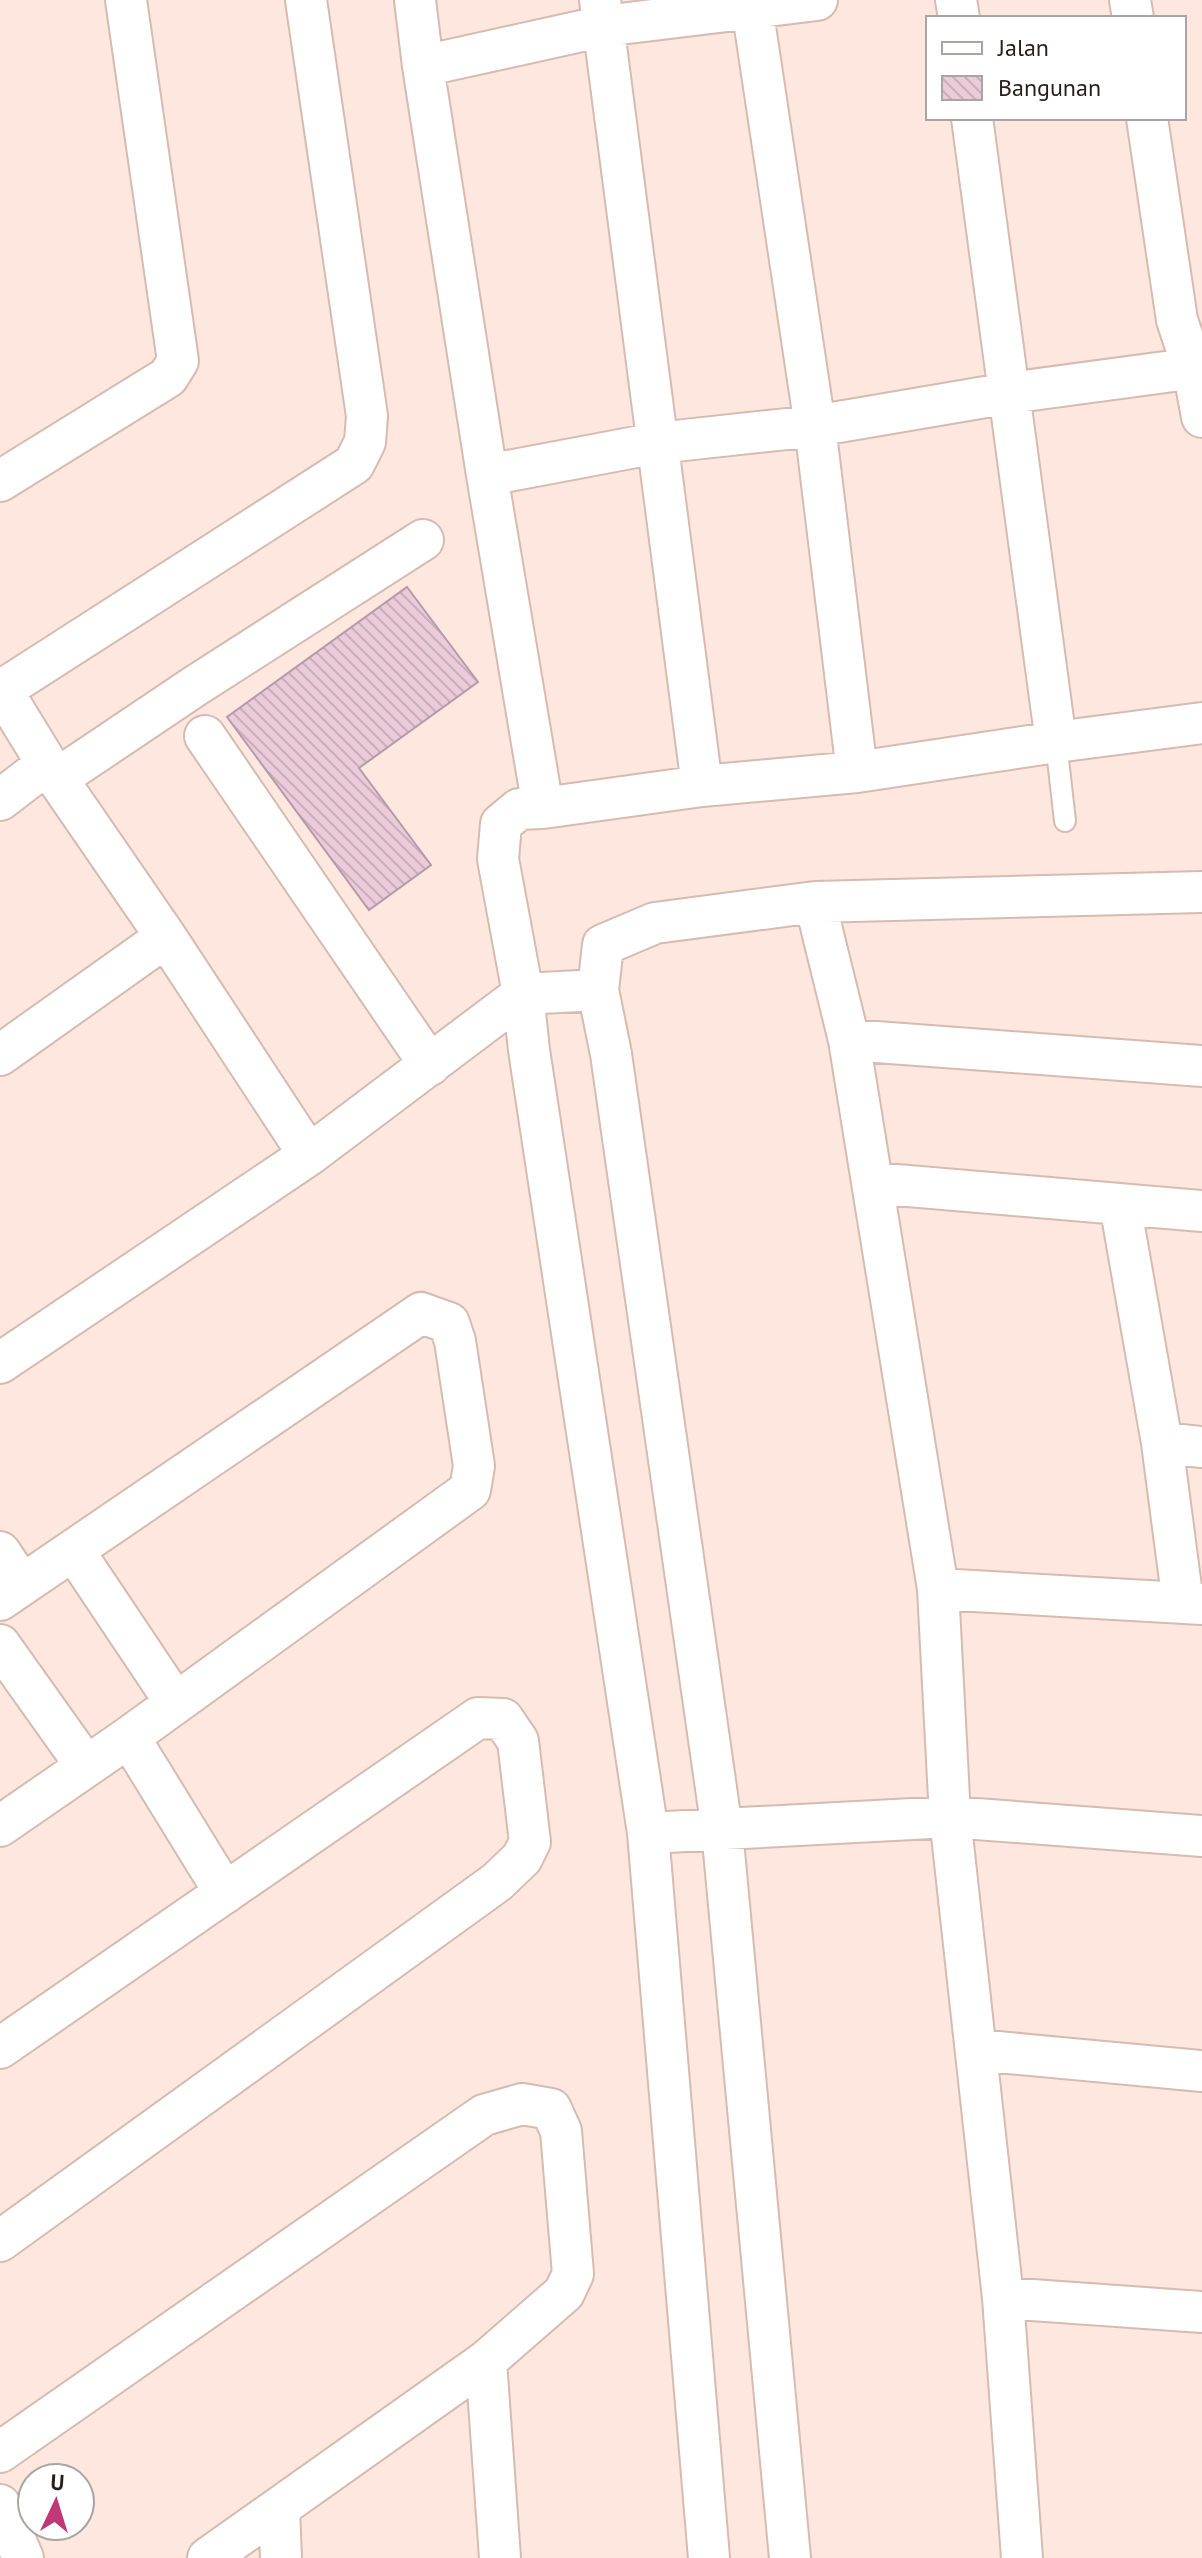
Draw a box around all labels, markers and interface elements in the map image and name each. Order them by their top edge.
legend [926,16,1186,120]
text: Jalan [997,32,1049,63]
text: Bangunan [998,72,1101,103]
north arrow [16,2462,96,2542]
text: U [50,2468,65,2496]

